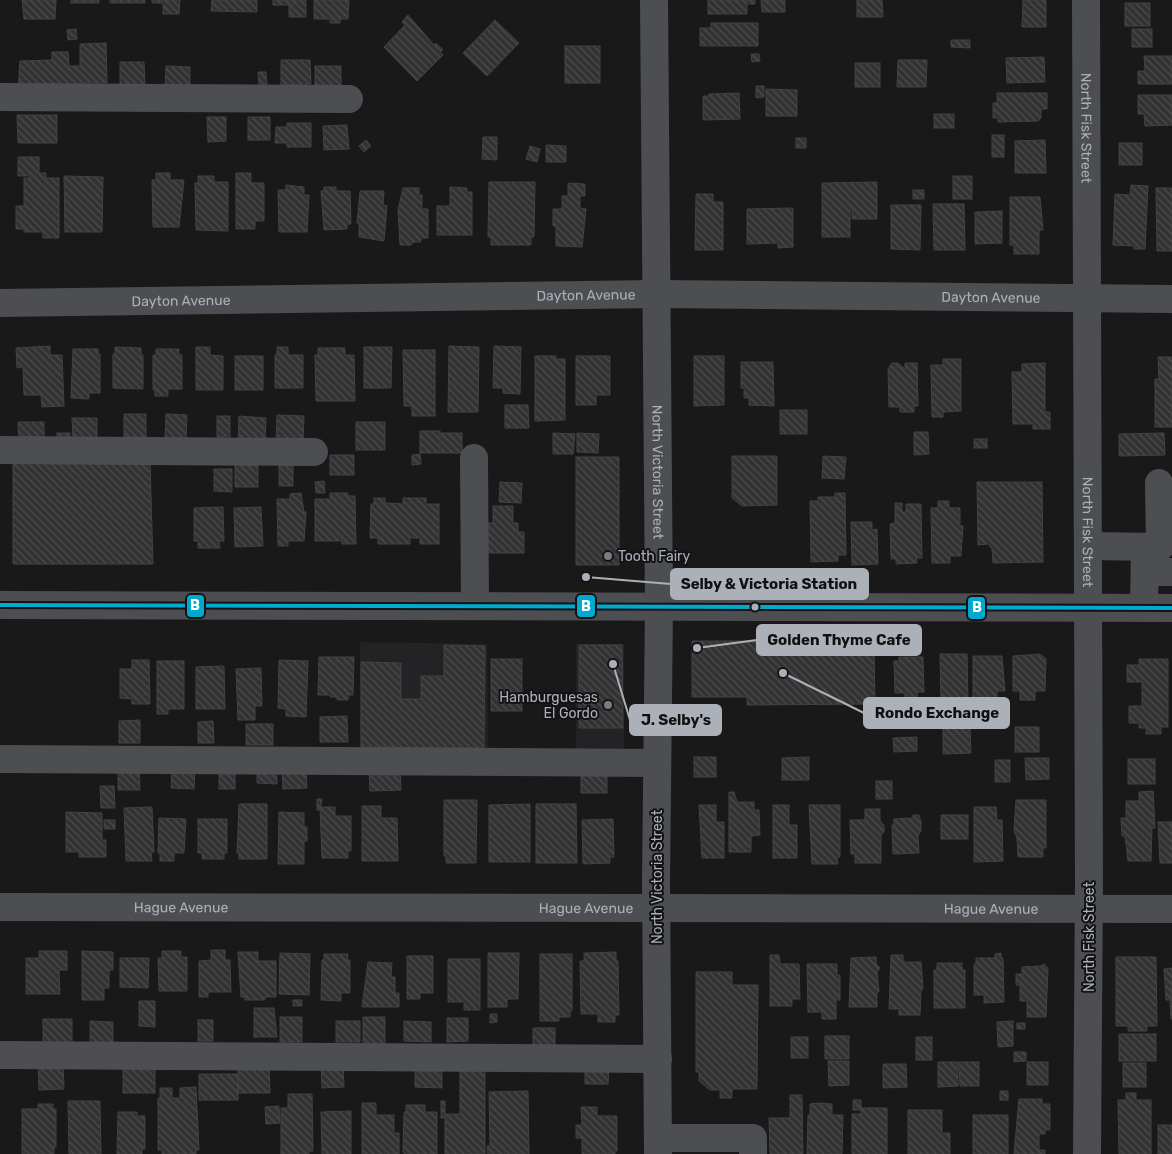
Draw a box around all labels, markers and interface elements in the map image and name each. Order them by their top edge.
street label: North Fisk Street [1078,73,1095,184]
street label: Dayton Avenue [536,286,636,304]
street label: Dayton Avenue [941,288,1041,306]
street label: Dayton Avenue [131,291,231,310]
street label: North Victoria Street [649,405,667,540]
street label: North Fisk Street [1079,477,1096,588]
place label: Tooth Fairy [618,548,690,565]
marker: Tooth Fairy [602,550,614,562]
callout: Selby & Victoria Station [671,569,868,599]
text: Selby & Victoria Station [681,575,857,593]
line badge: B [186,594,205,618]
line badge: B [576,594,596,618]
line badge: B [967,596,986,620]
text: B [190,597,200,614]
text: B [581,598,591,615]
text: B [972,599,982,616]
unlabelled marker [750,602,760,612]
callout: Golden Thyme Cafe [757,625,921,655]
text: Golden Thyme Cafe [767,631,911,649]
place label: Hamburguesas El Gordo [499,689,598,722]
callout: Rondo Exchange [864,698,1009,728]
marker: Hamburguesas El Gordo [602,699,614,711]
text: Rondo Exchange [875,704,999,722]
callout: J. Selby's [630,705,721,735]
text: J. Selby's [641,711,711,729]
street label: North Victoria Street [649,809,666,944]
street label: North Fisk Street [1081,881,1098,992]
street label: Hague Avenue [134,899,228,916]
street label: Hague Avenue [539,899,633,917]
street label: Hague Avenue [944,900,1038,917]

